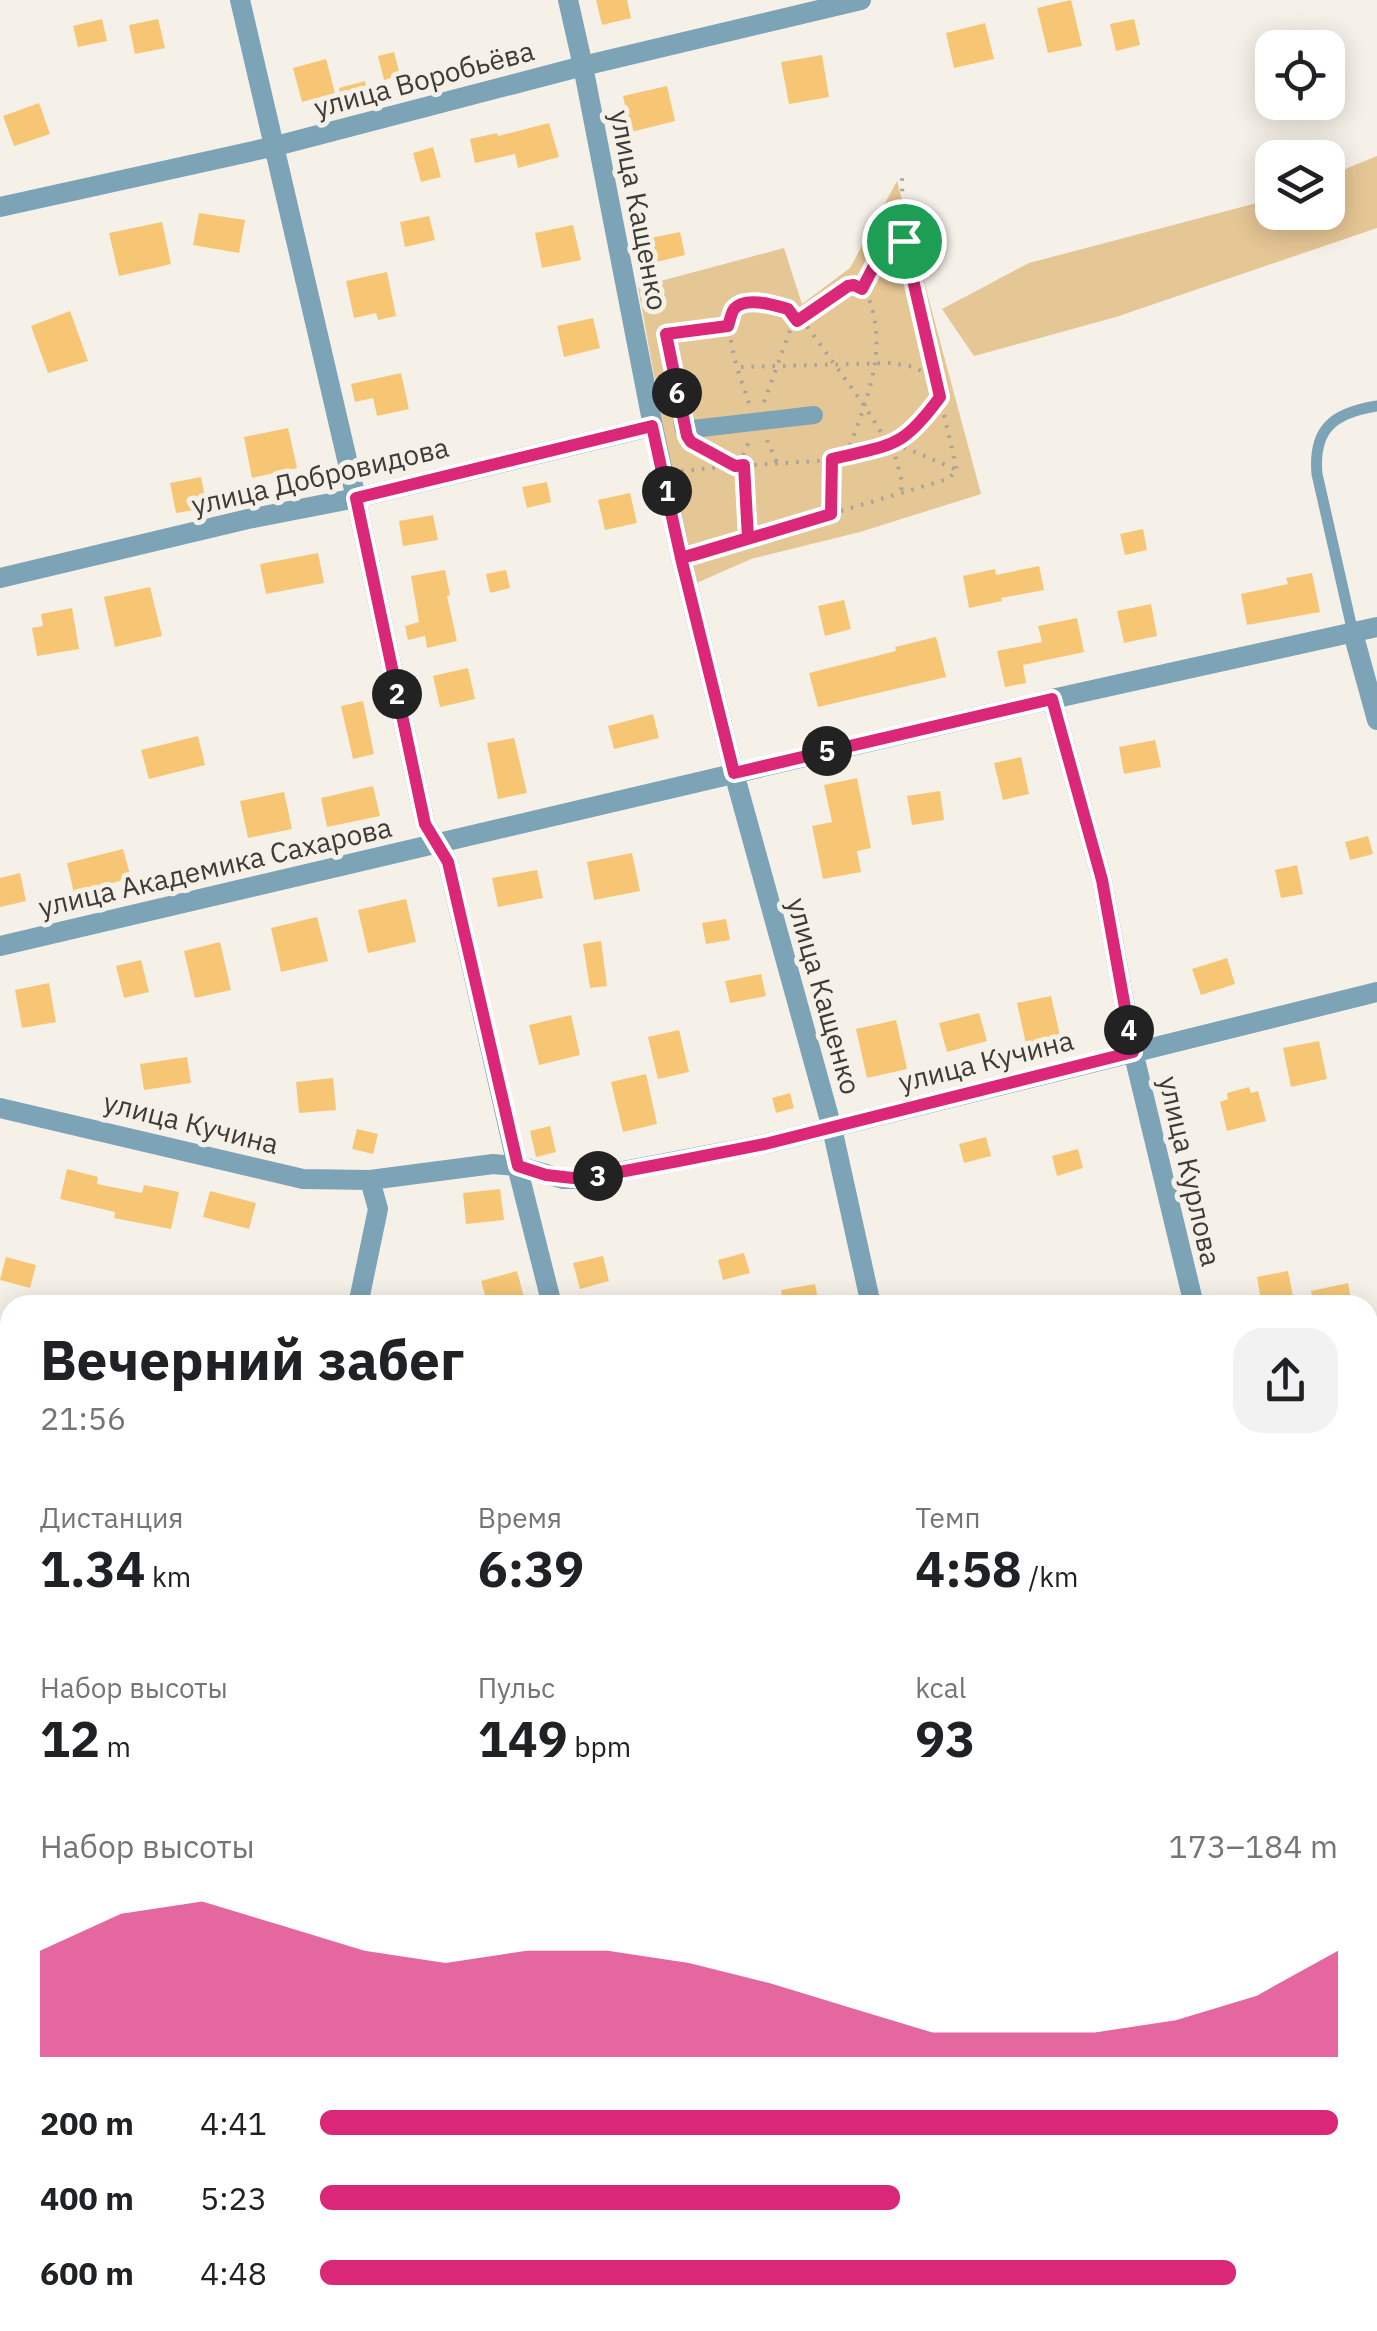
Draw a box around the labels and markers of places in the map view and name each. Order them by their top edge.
pin [862,199,947,284]
pin: 6 [652,368,702,418]
pin: 1 [642,466,692,516]
pin: 2 [372,669,422,719]
pin: 5 [802,726,852,776]
pin: 4 [1104,1005,1154,1055]
pin: 3 [573,1151,623,1201]

